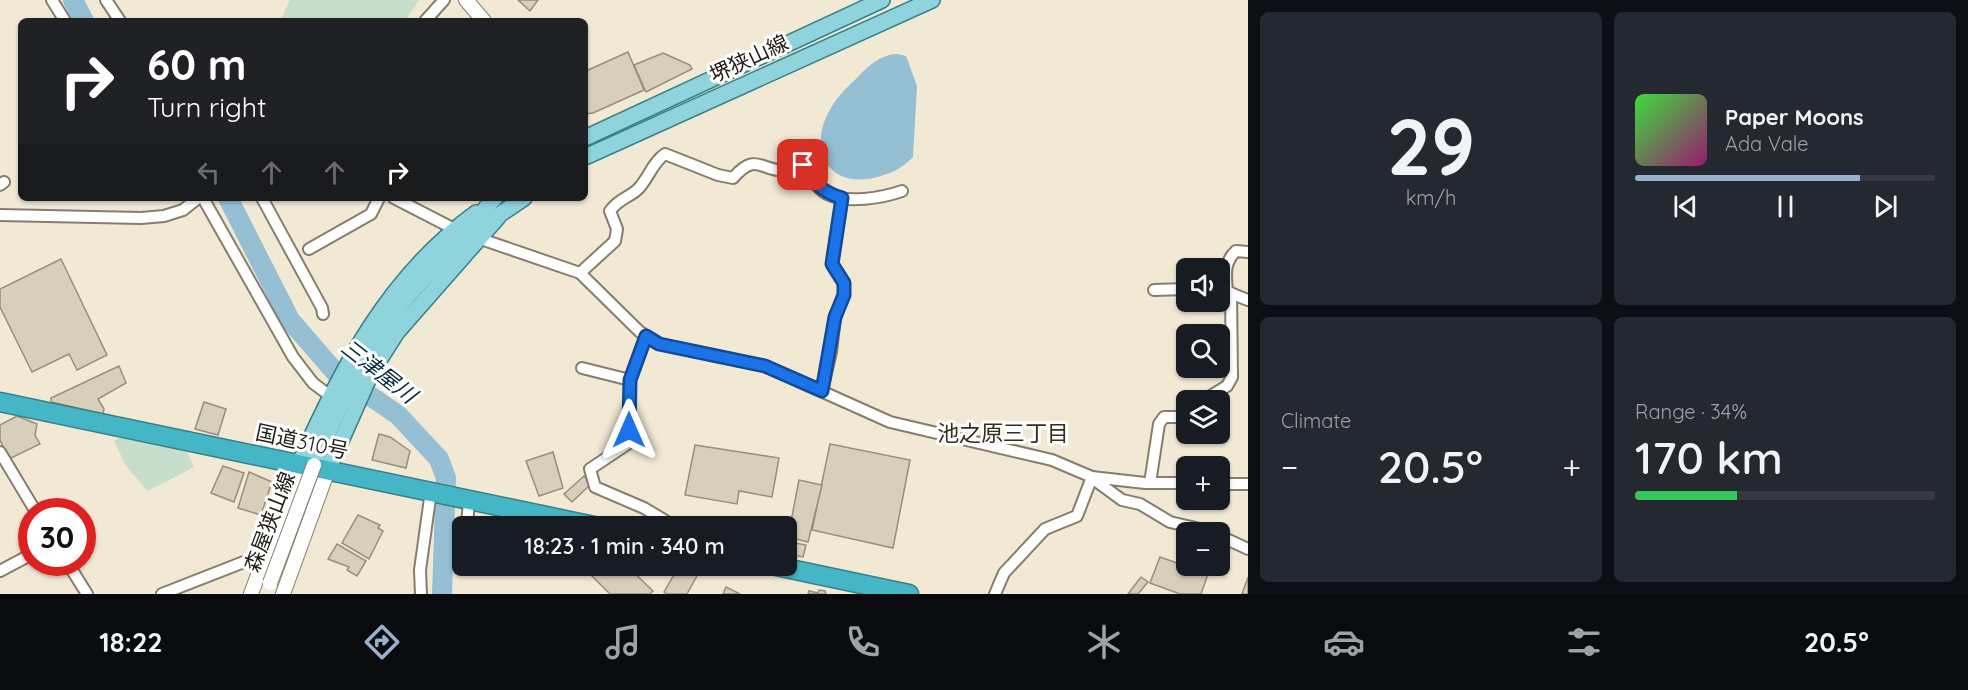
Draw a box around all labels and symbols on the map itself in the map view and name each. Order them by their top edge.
street label: 堺狭山線 [705,29,792,88]
pin [777,139,828,190]
water label: 三津屋川 [336,333,424,410]
position arrow [597,398,661,462]
street label: 国道310号 [253,419,351,464]
district label: 池之原三丁目 [937,419,1069,447]
street label: 森屋狭山線 [238,468,300,575]
speed limit sign: 30 [18,498,96,576]

